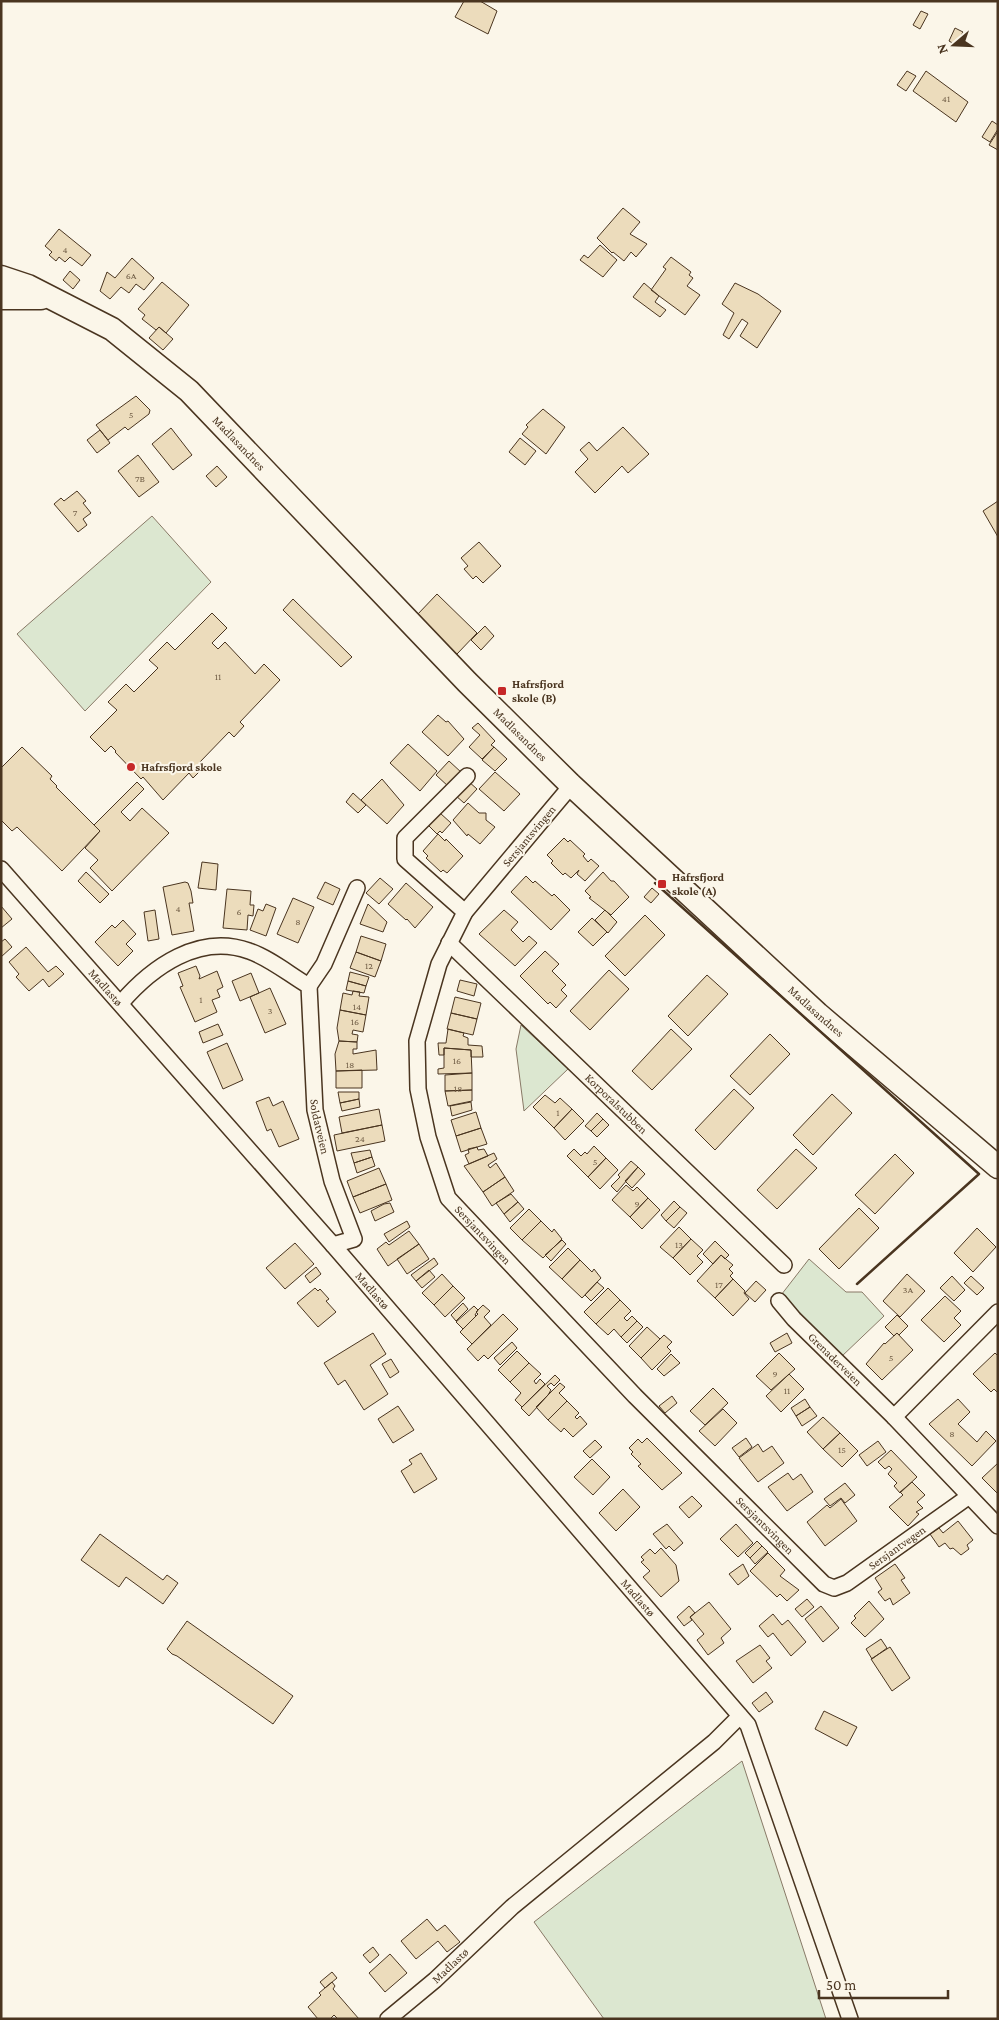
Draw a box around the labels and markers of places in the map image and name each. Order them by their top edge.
place label: Hafrsfjord skole (B) [512,677,564,705]
marker: Hafrsfjord skole (B) [496,685,508,697]
place label: Hafrsfjord skole [141,760,222,774]
marker: Hafrsfjord skole [125,761,137,773]
place label: Hafrsfjord skole (A) [672,870,724,898]
marker: Hafrsfjord skole (A) [656,878,668,890]

